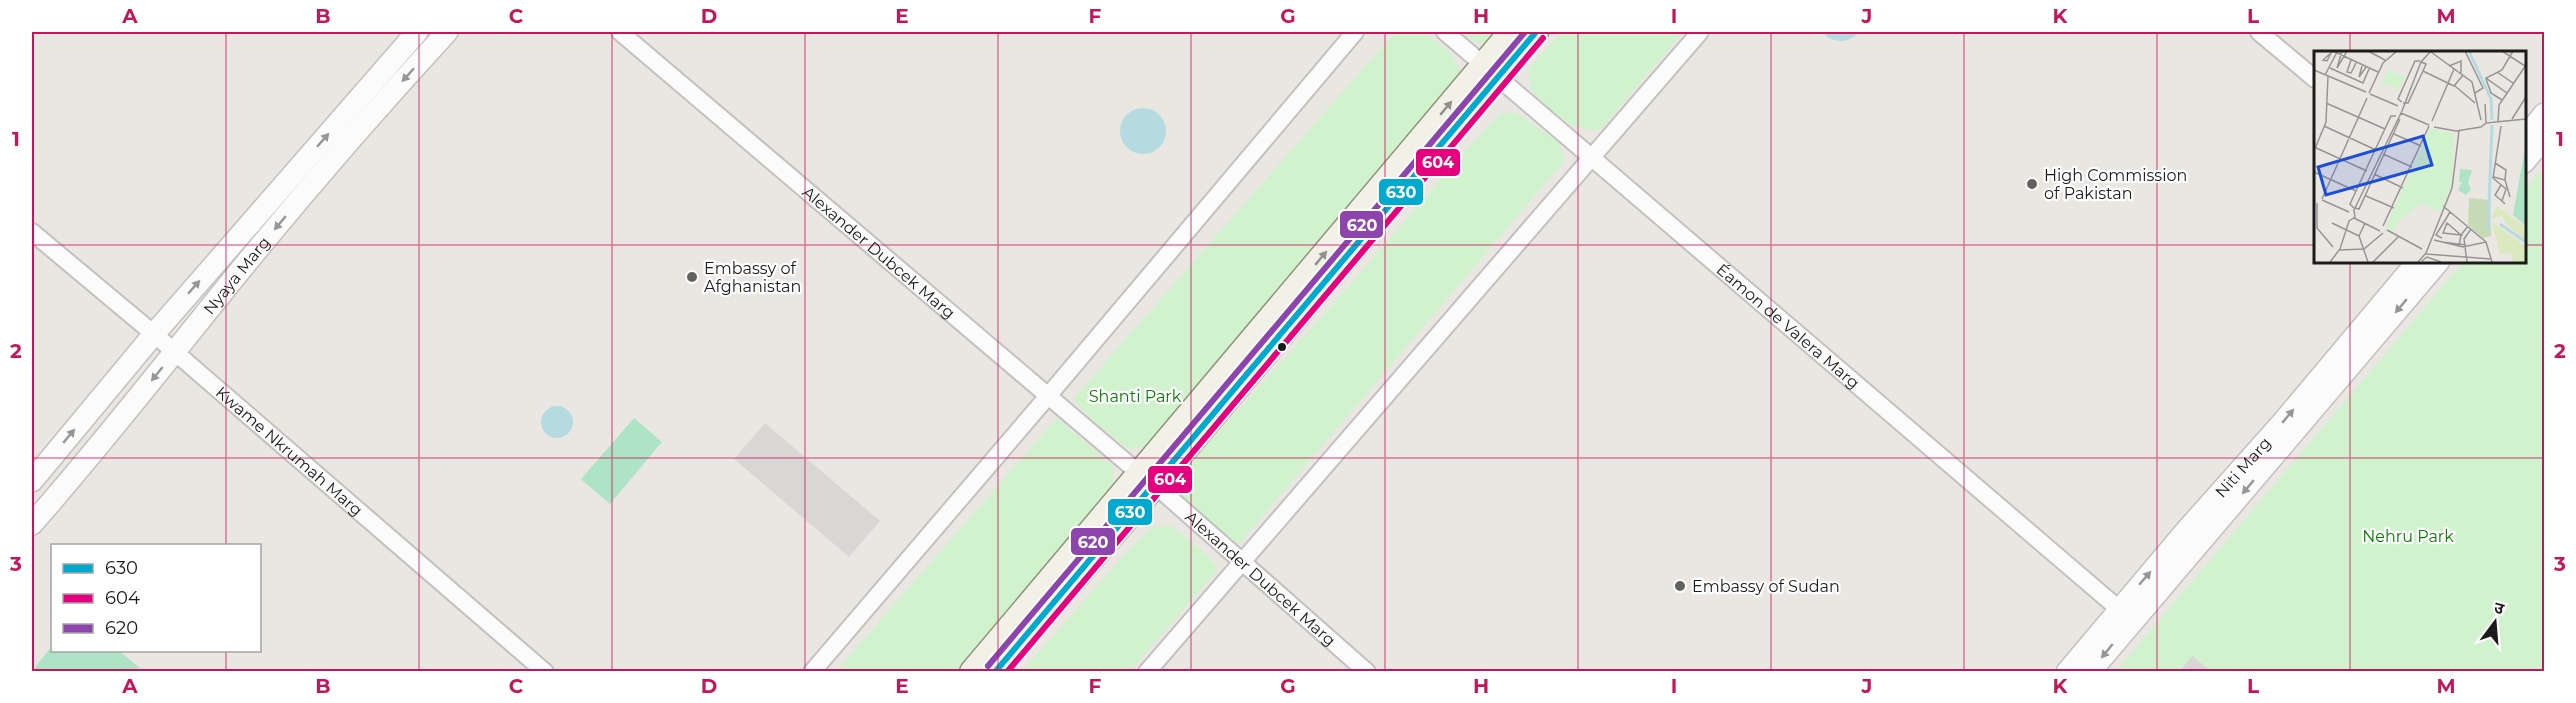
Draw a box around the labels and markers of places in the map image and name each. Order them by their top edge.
place label: High Commission of Pakistan [2044,166,2187,203]
marker: High Commission of Pakistan [2025,177,2039,191]
place label: Embassy of Afghanistan [704,259,801,296]
marker: Embassy of Afghanistan [685,270,699,284]
unlabelled marker [1276,341,1288,353]
place label: Embassy of Sudan [1692,577,1840,596]
marker: Embassy of Sudan [1673,579,1687,593]

